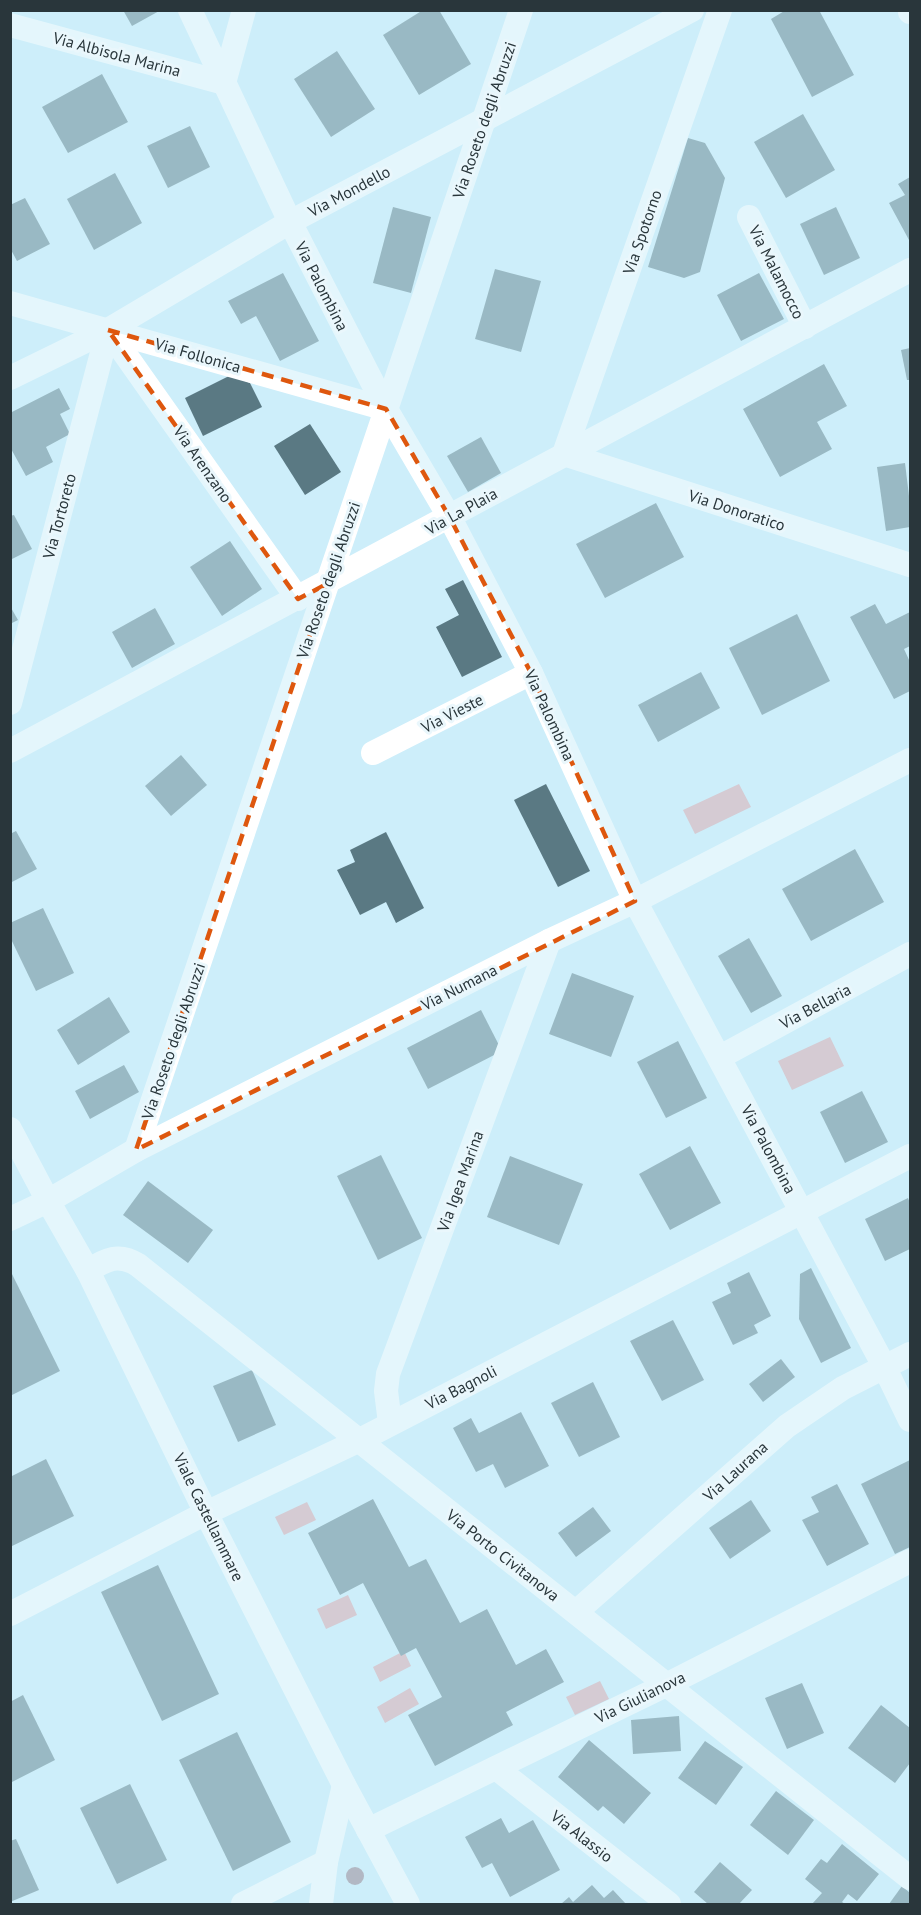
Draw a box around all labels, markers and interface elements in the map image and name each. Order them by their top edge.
street label: Via Albisola Marina [50,27,183,81]
street label: Via Roseto degli Abruzzi [447,39,520,202]
street label: Via Mondello [304,161,394,221]
street label: Via Spotorno [618,187,666,278]
street label: Via Malamocco [744,221,809,322]
street label: Via Palombina [290,237,353,334]
street label: Via Follonica [152,333,243,377]
street label: Via Arenzano [169,421,237,506]
street label: Via Tortoreto [38,471,80,562]
street label: Via La Plaia [420,483,501,540]
street label: Via Donoratico [685,485,788,535]
street label: Via Roseto degli Abruzzi [291,499,364,662]
street label: Via Palombina [520,666,580,764]
street label: Via Vieste [417,689,486,738]
street label: Via Numana [417,959,500,1015]
street label: Via Roseto degli Abruzzi [136,960,209,1123]
street label: Via Bellaria [775,979,854,1034]
street label: Via Palombina [737,1100,801,1197]
street label: Via Igea Marina [432,1128,488,1235]
street label: Via Bagnoli [421,1360,500,1414]
street label: Via Laurana [698,1437,771,1506]
street label: Viale Castellammare [169,1449,249,1584]
street label: Via Porto Civitanova [442,1504,564,1605]
street label: Via Giulianova [591,1667,688,1728]
street label: Via Alassio [546,1805,617,1866]

